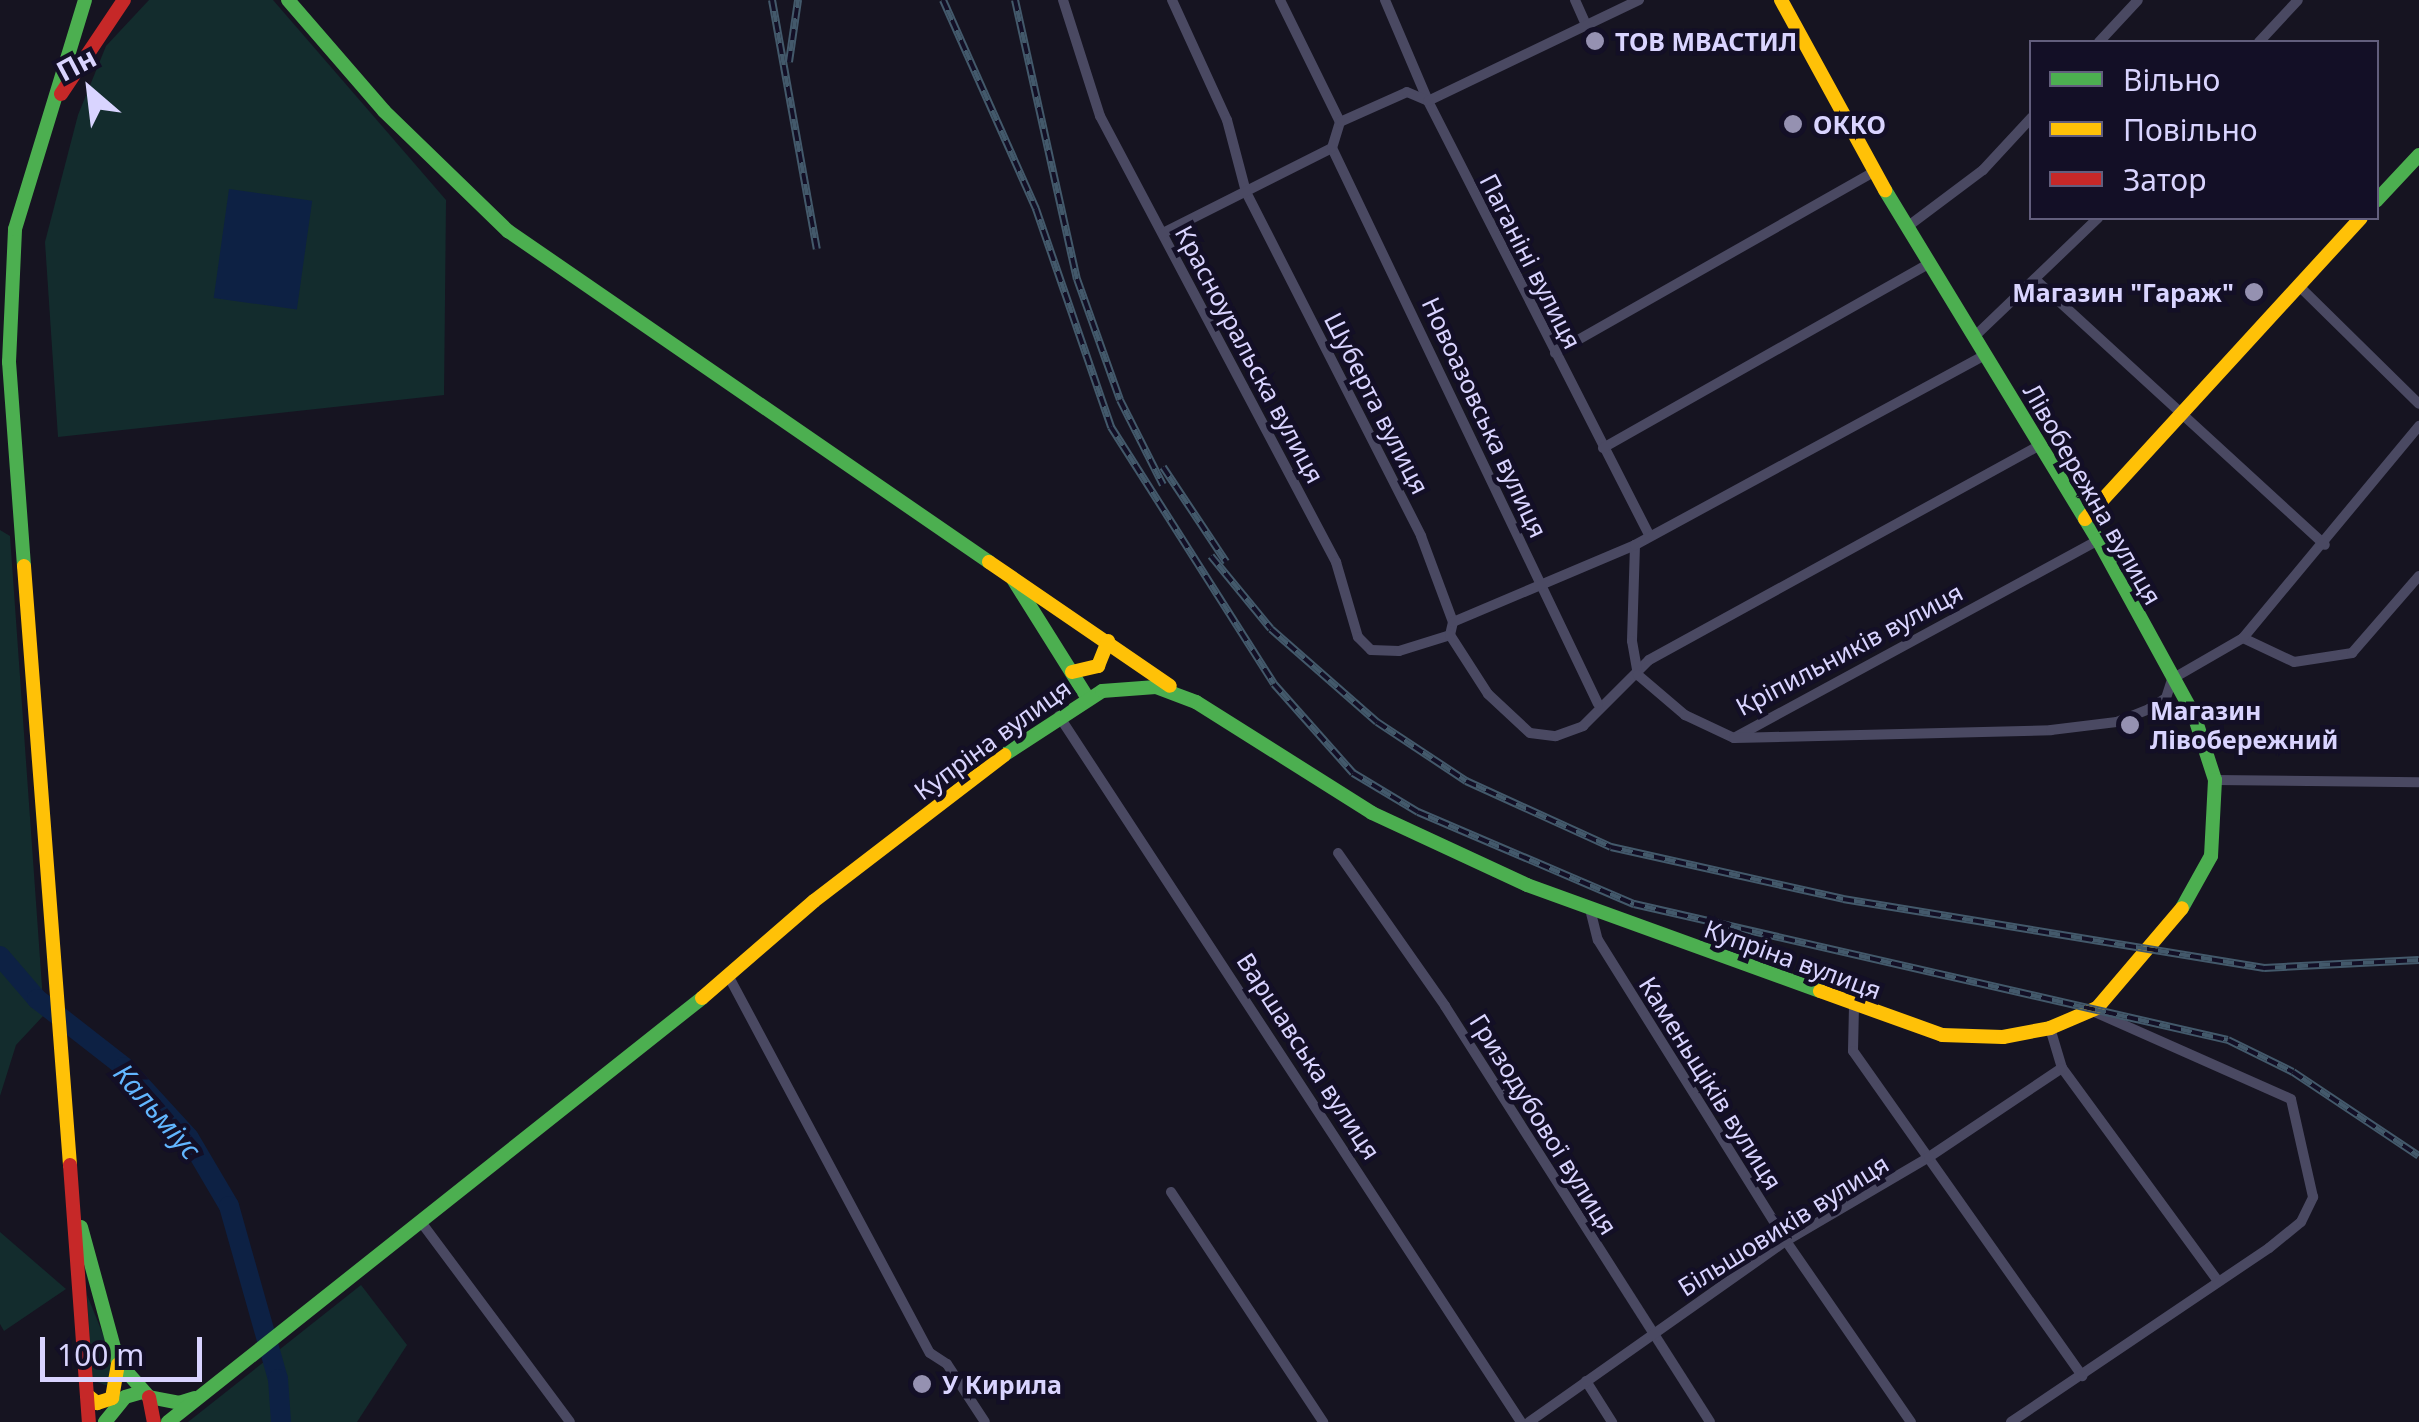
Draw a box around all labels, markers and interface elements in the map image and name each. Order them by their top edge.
place label: ТОВ МВАСТИЛ [1615,26,1797,56]
marker: ТОВ МВАСТИЛ [1584,30,1606,52]
text: Пн [49,37,102,90]
north arrow [40,40,140,140]
legend [2029,40,2379,220]
text: Вільно [2123,59,2220,100]
place label: ОККО [1813,109,1886,139]
text: Повільно [2123,109,2258,150]
marker: ОККО [1782,113,1804,135]
text: Затор [2123,159,2206,200]
street label: Паганіні вулиця [1474,168,1588,354]
street label: Красноуральска вулиця [1169,220,1331,488]
place label: Магазин "Гараж" [2012,277,2234,307]
marker: Магазин "Гараж" [2243,281,2265,303]
street label: Новоазовська вулиця [1416,292,1554,542]
street label: Шуберта вулиця [1318,307,1436,499]
street label: Лівобережна вулиця [2018,378,2168,610]
street label: Кріпильників вулиця [1730,576,1968,722]
street label: Купріна вулиця [908,672,1076,806]
place label: Магазин Лівобережний [2150,696,2338,755]
marker: Магазин Лівобережний [2119,714,2141,736]
street label: Купріна вулиця [1701,913,1885,1005]
street label: Варшавська вулиця [1231,947,1387,1165]
street label: Каменьщіків вулиця [1633,971,1789,1195]
street label: Гризодубової вулиця [1464,1008,1624,1240]
water label: Кальміус [107,1056,209,1166]
street label: Більшовиків вулиця [1672,1148,1894,1302]
scale bar [45,1317,208,1379]
text: 100 m [57,1334,144,1375]
place label: У Кирила [942,1369,1062,1399]
marker: У Кирила [911,1373,933,1395]

